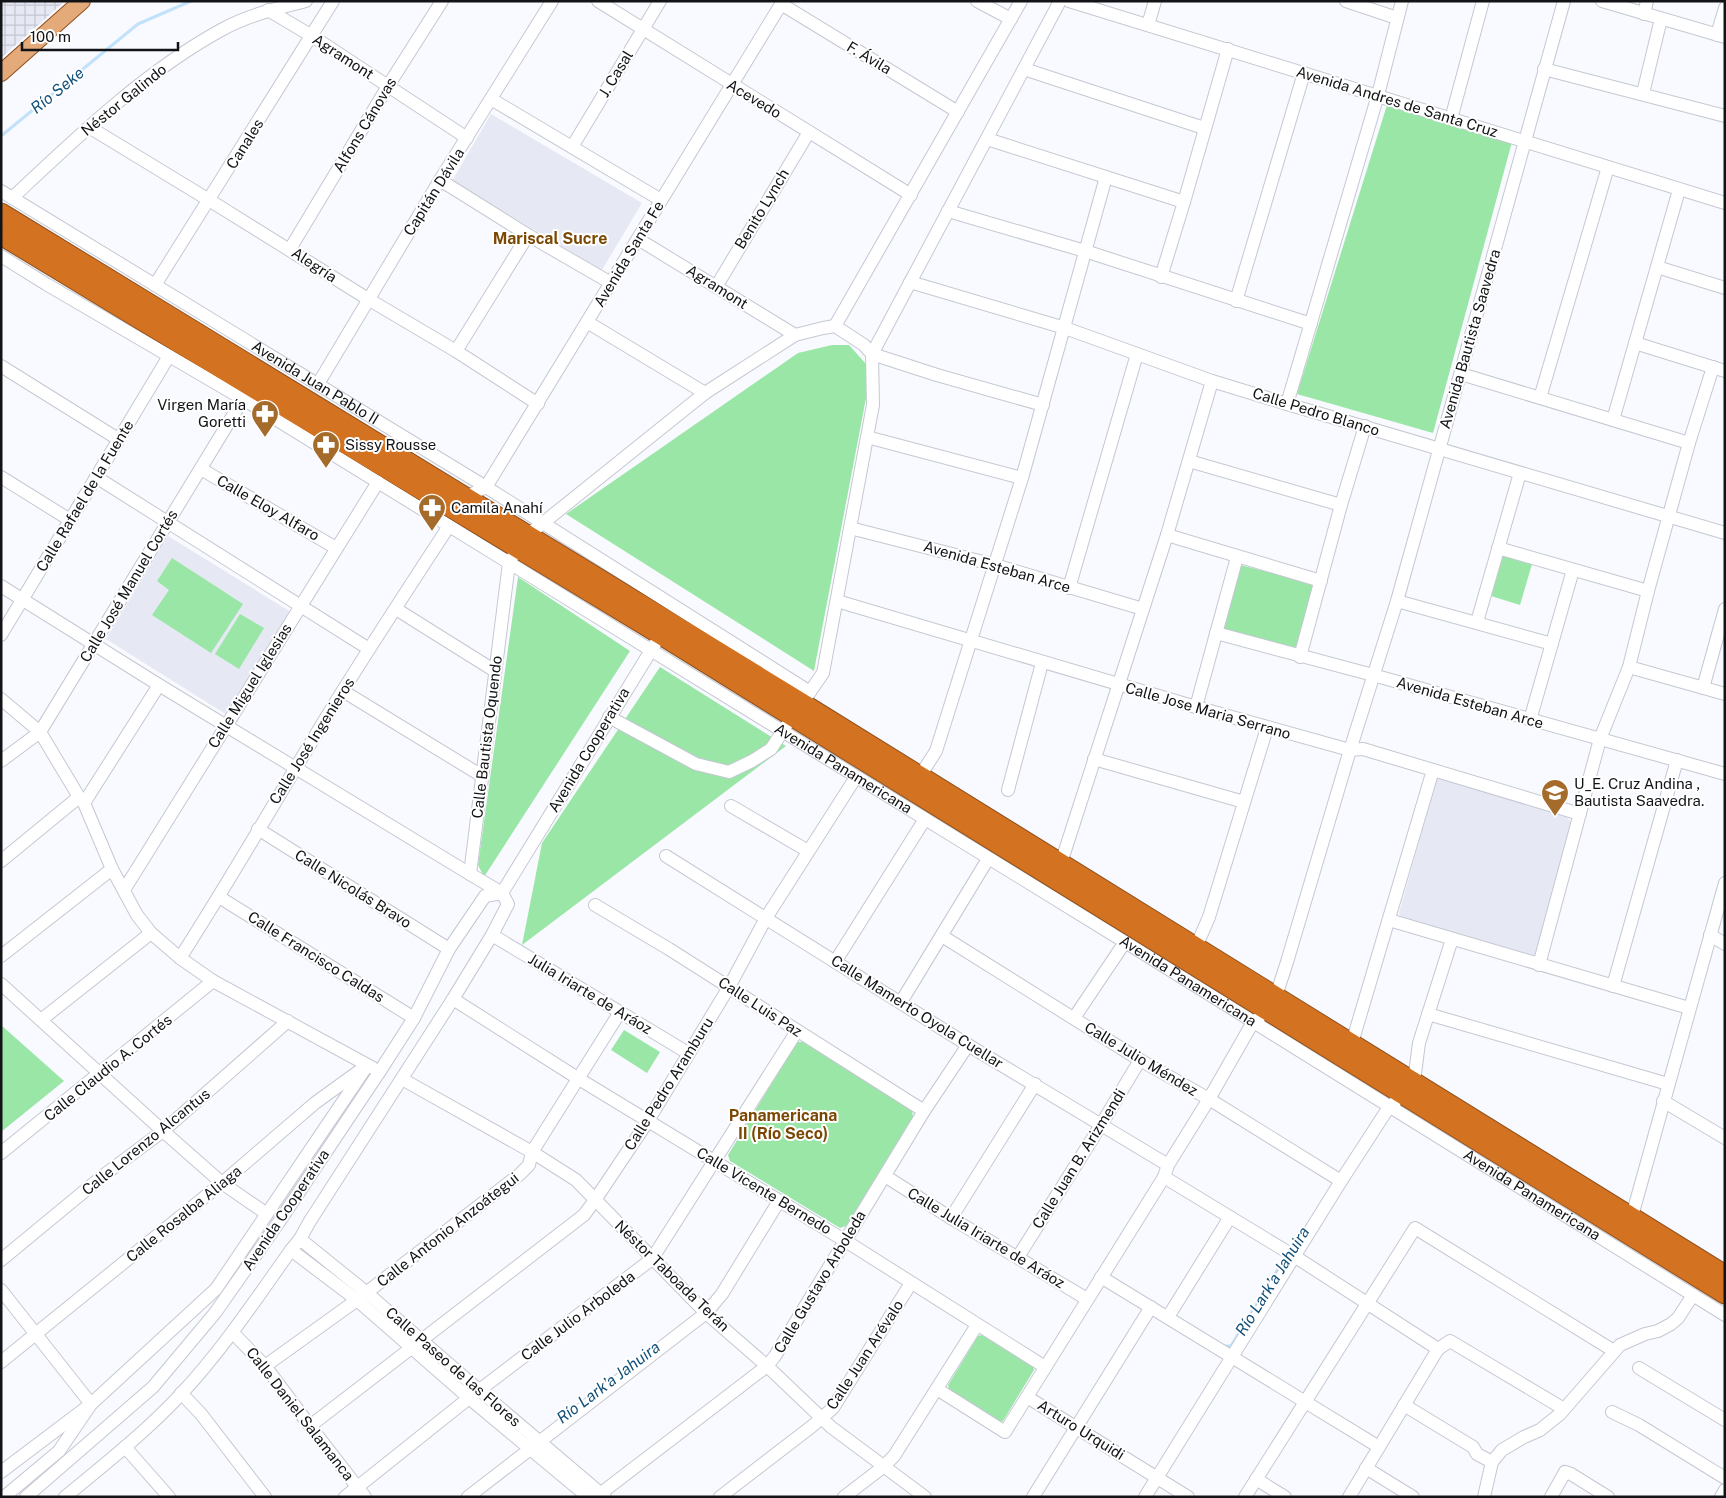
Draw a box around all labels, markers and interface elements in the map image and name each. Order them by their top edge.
scale bar [22,20,179,52]
text: 100 m [30,28,71,45]
street label: Agramont [310,31,377,83]
street label: F. Ávila [844,38,895,77]
street label: J. Casal [595,47,636,100]
street label: Néstor Galindo [78,60,170,139]
water label: Río Seke [27,63,88,118]
street label: Avenida Andres de Santa Cruz [1294,63,1500,140]
street label: Alfons Cánovas [330,74,400,175]
street label: Acevedo [724,76,784,121]
street label: Canales [223,116,267,172]
street label: Capitán Dávila [400,145,467,239]
street label: Benito Lynch [731,166,792,252]
street label: Avenida Santa Fe [590,198,667,310]
district label: Mariscal Sucre [493,229,607,248]
street label: Alegría [289,244,340,285]
street label: Avenida Bautista Saavedra [1436,247,1503,431]
street label: Agramont [683,261,751,312]
street label: Avenida Juan Pablo II [249,337,382,427]
street label: Calle Pedro Blanco [1251,384,1382,439]
place label: Virgen María Goretti [157,396,246,430]
pharmacy icon: Virgen María Goretti [250,399,280,438]
street label: Calle Rafael de la Fuente [33,417,137,575]
pharmacy icon: Sissy Rousse [311,430,341,469]
place label: Sissy Rousse [345,436,436,453]
street label: Calle Eloy Alfaro [214,471,323,544]
pharmacy icon: Camila Anahí [417,493,447,532]
place label: Camila Anahí [451,499,543,516]
street label: Calle José Manuel Cortés [76,507,181,665]
street label: Avenida Esteban Arce [922,537,1073,596]
street label: Calle Miguel Iglesias [204,620,295,751]
street label: Calle Bautista Oquendo [468,655,505,819]
street label: Avenida Esteban Arce [1395,673,1546,732]
street label: Calle José Ingenieros [266,674,357,807]
street label: Calle Jose Maria Serrano [1123,679,1293,742]
street label: Avenida Cooperativa [545,684,633,815]
street label: Avenida Panamericana [772,719,915,817]
place label: U_E. Cruz Andina , Bautista Saavedra. [1574,775,1704,809]
school or university icon: U_E. Cruz Andina , Bautista Saavedra. [1540,778,1570,817]
street label: Calle Nicolás Bravo [292,846,415,931]
street label: Calle Francisco Caldas [245,908,388,1005]
street label: Avenida Panamericana [1117,932,1260,1030]
street label: Julia Iriarte de Aráoz [525,950,655,1037]
street label: Calle Mamerto Oyola Cuellar [828,951,1007,1072]
street label: Calle Luis Paz [715,973,805,1040]
street label: Calle Claudio A. Cortés [40,1011,175,1124]
street label: Calle Pedro Aramburu [621,1014,716,1153]
street label: Calle Julio Méndez [1082,1018,1201,1099]
street label: Calle Lorenzo Alcantus [78,1085,213,1198]
street label: Calle Juan B. Arizmendi [1029,1086,1129,1232]
district label: Panamericana II (Río Seco) [729,1106,837,1143]
street label: Calle Vicente Bernedo [694,1144,835,1238]
street label: Avenida Cooperativa [239,1146,332,1274]
street label: Avenida Panamericana [1461,1146,1604,1243]
street label: Calle Rosalba Aliaga [123,1162,245,1265]
street label: Calle Antonio Anzoátegui [373,1169,522,1290]
street label: Calle Julia Iriarte de Aráoz [905,1184,1068,1291]
street label: Calle Gustavo Arboleda [770,1207,869,1356]
street label: Néstor Taboada Terán [612,1217,733,1335]
water label: Río Lark’a Jahuira [1231,1223,1313,1339]
street label: Calle Julio Arboleda [518,1267,638,1364]
street label: Calle Juan Arévalo [823,1297,906,1413]
street label: Calle Paseo de las Flores [383,1304,524,1430]
water label: Río Lark’a Jahuira [553,1337,664,1427]
street label: Calle Daniel Salamanca [243,1344,358,1484]
street label: Arturo Urquidi [1035,1396,1128,1463]

